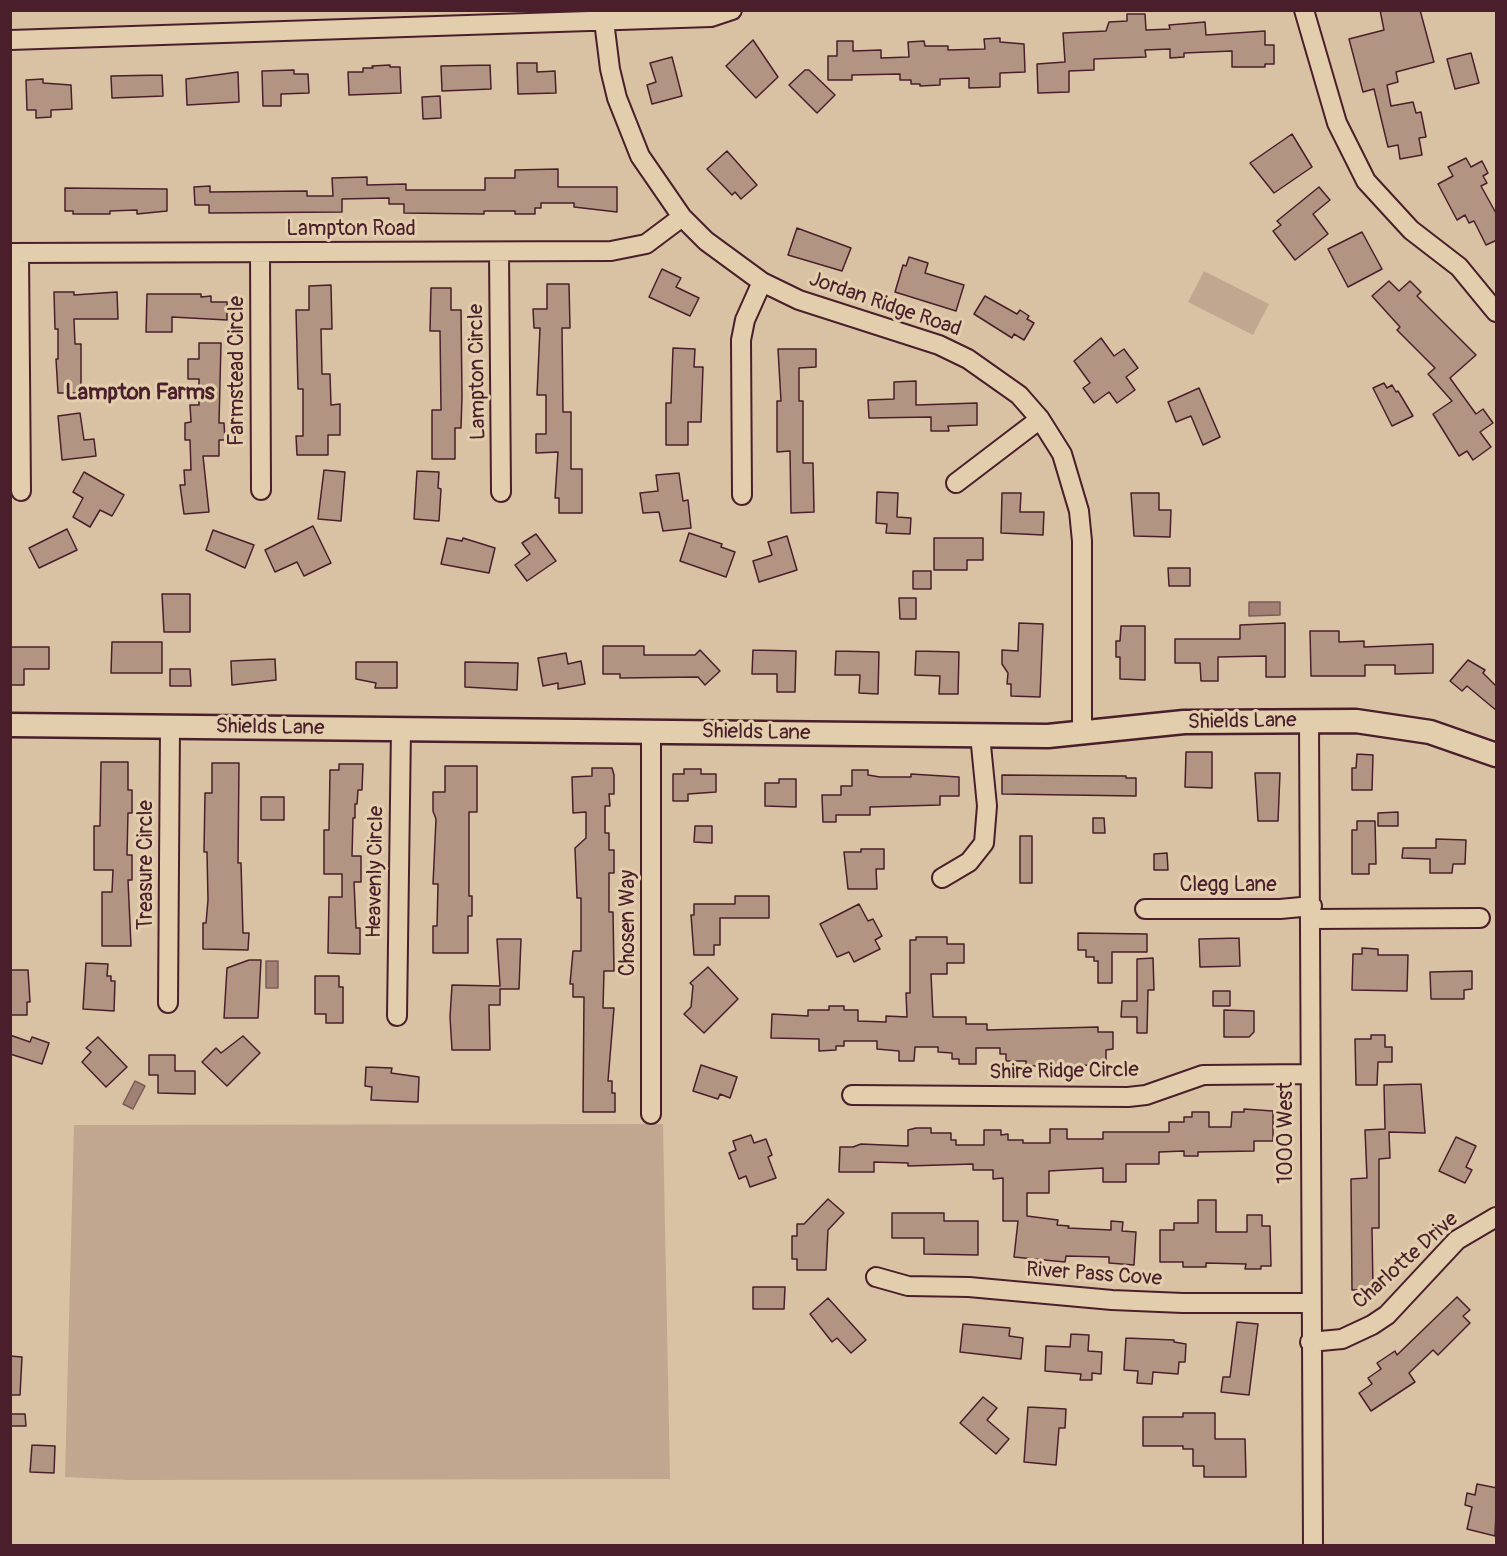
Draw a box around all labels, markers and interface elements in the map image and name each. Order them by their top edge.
street label: Lampton Road [286,217,416,243]
street label: Jordan Ridge Road [806,267,964,343]
street label: Farmstead Circle [225,296,251,446]
street label: Lampton Circle [464,304,492,440]
district label: Lampton Farms [65,380,215,406]
street label: Shields Lane [1187,708,1297,736]
street label: Shields Lane [215,714,325,742]
street label: Shields Lane [701,719,811,747]
street label: Treasure Circle [134,800,160,930]
street label: Heavenly Circle [362,806,390,938]
street label: Chosen Way [616,870,642,976]
street label: Clegg Lane [1179,873,1277,899]
street label: Shire Ridge Circle [989,1058,1139,1086]
street label: 1000 West [1274,1082,1300,1184]
street label: Charlotte Drive [1348,1207,1464,1315]
street label: River Pass Cove [1025,1258,1163,1292]

